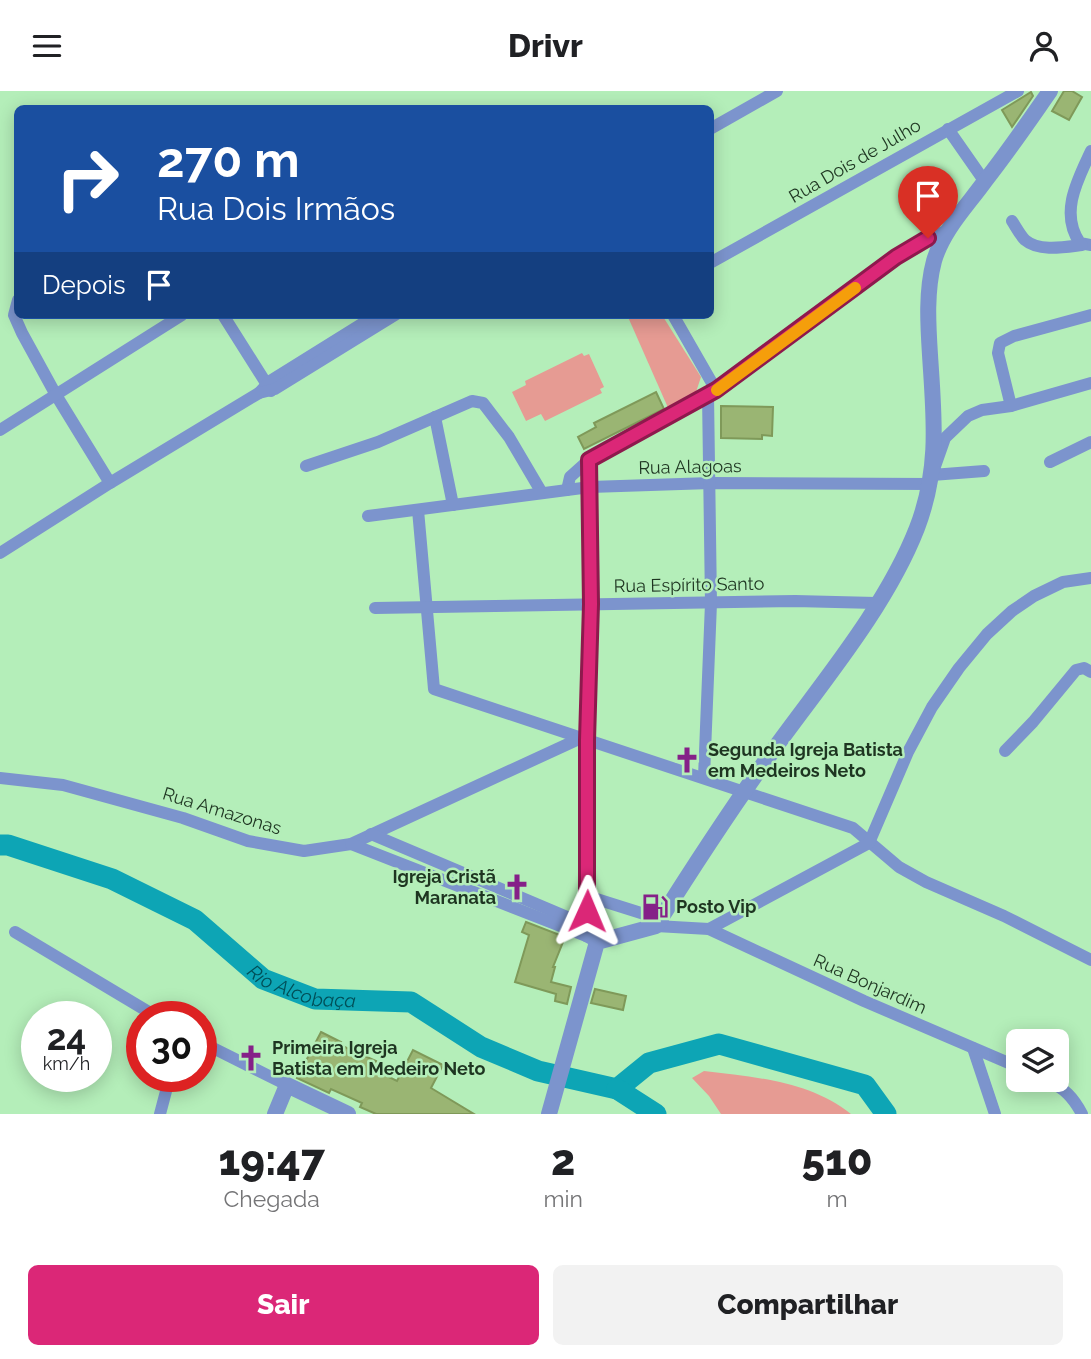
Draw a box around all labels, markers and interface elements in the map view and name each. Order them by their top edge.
icon: menu [28,27,66,65]
text: Drivr [508,27,583,64]
icon: person [1025,27,1063,65]
street label: Rua Dois de Julho [785,114,925,207]
text: 270 m [157,131,300,188]
icon: right [42,133,133,224]
pin [898,166,958,238]
icon: arrive [909,177,947,215]
text: Rua Dois Irmãos [157,190,395,227]
icon: arrive [140,266,178,304]
text: Depois [42,270,126,300]
street label: Rua Alagoas [638,455,742,478]
street label: Rua Espírito Santo [614,573,765,596]
place label: Segunda Igreja Batista em Medeiros Neto [708,739,903,781]
church icon: Segunda Igreja Batista em Medeiros Neto [672,745,702,775]
street label: Rua Amazonas [160,782,284,839]
place label: Igreja Cristã Maranata [393,866,496,908]
church icon: Igreja Cristã Maranata [502,872,532,902]
position arrow [550,874,624,948]
fuel station icon: Posto Vip [640,892,670,922]
place label: Posto Vip [676,896,756,917]
street label: Rua Bonjardim [810,949,930,1018]
water label: Rio Alcobaça [243,960,356,1011]
speed limit sign: 30 [126,1001,217,1092]
text: 24 [47,1017,86,1058]
map controls [1006,1029,1069,1092]
button: layers [1006,1029,1069,1092]
place label: Primeira Igreja Batista em Medeiro Neto [272,1037,486,1079]
church icon: Primeira Igreja Batista em Medeiro Neto [236,1043,266,1073]
text: km/h [43,1053,90,1074]
text: 19:47 [218,1136,325,1185]
text: 2 [551,1136,575,1185]
text: 510 [802,1136,872,1185]
text: Chegada [224,1185,320,1212]
text: min [543,1185,583,1212]
text: m [826,1185,848,1212]
button: Sair [28,1265,539,1345]
button: Compartilhar [553,1265,1063,1345]

